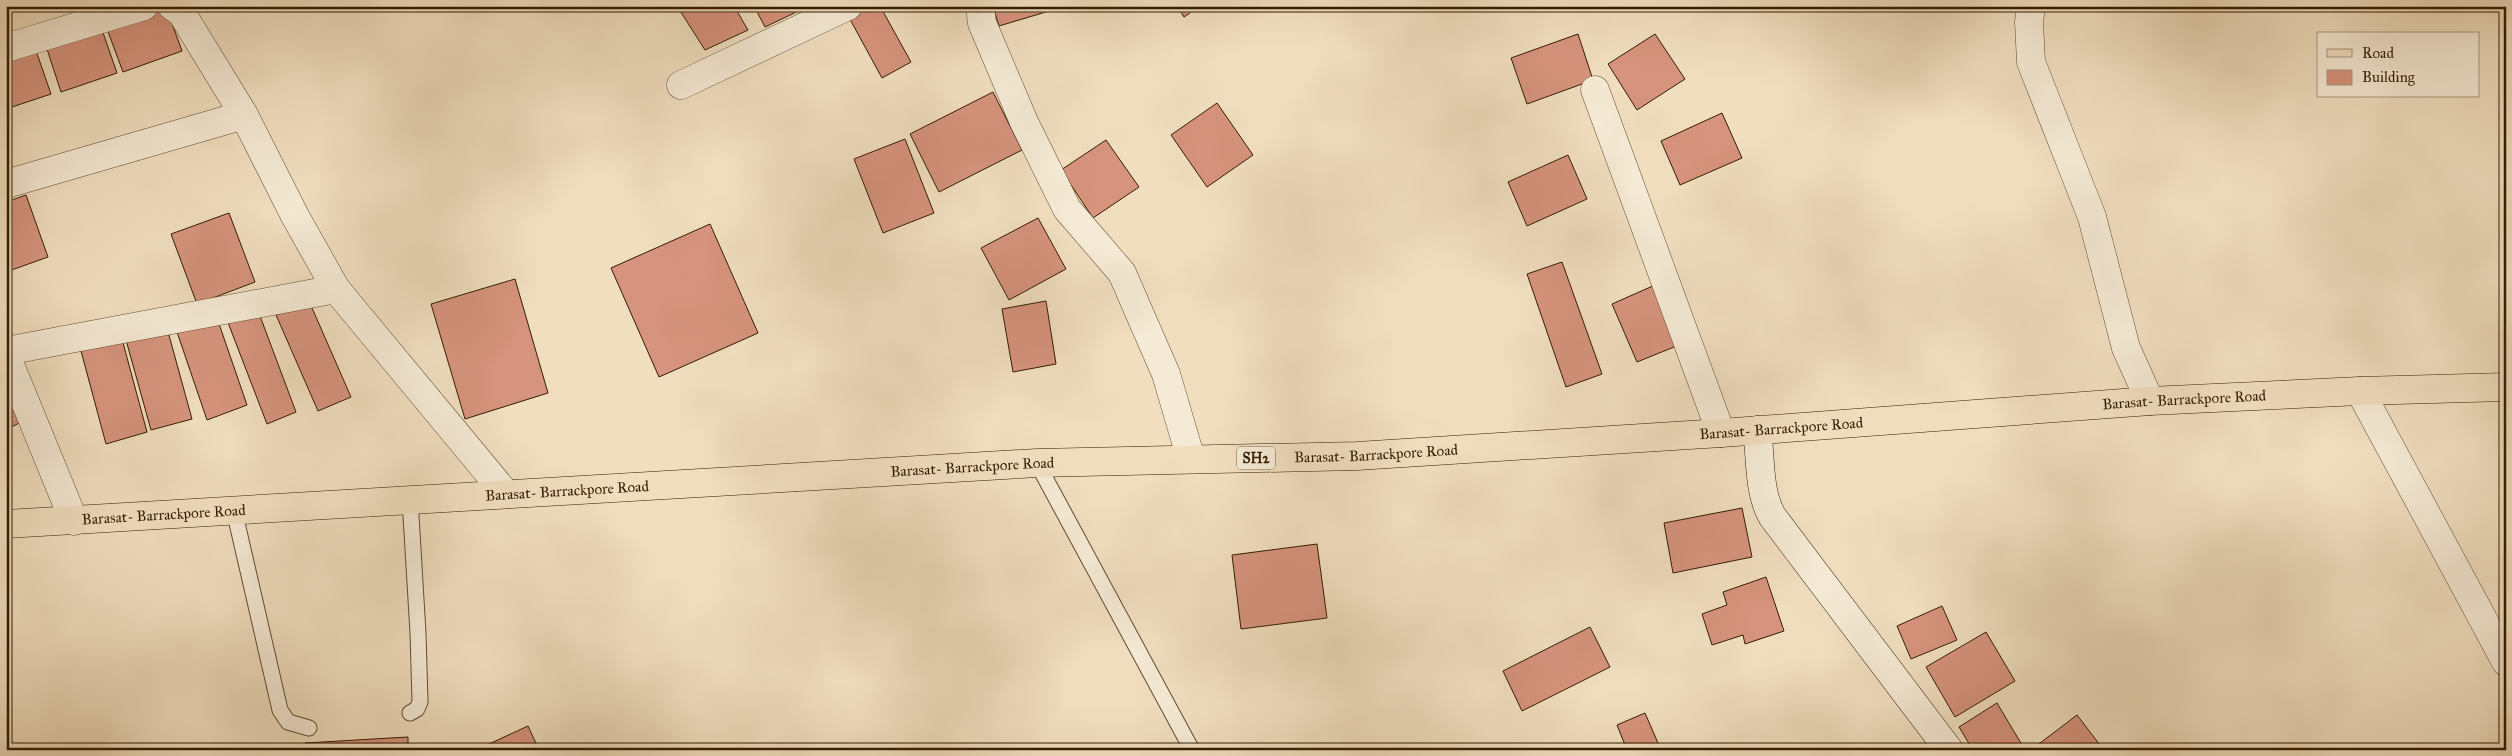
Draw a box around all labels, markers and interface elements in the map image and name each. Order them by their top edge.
legend [2317,32,2480,98]
text: Road [2362,44,2394,62]
text: Building [2362,68,2416,86]
street label: Barasat- Barrackpore Road [2102,386,2267,414]
street label: Barasat- Barrackpore Road [1699,413,1864,443]
street label: Barasat- Barrackpore Road [1294,441,1459,466]
road number: SH2 [1237,446,1275,469]
street label: Barasat- Barrackpore Road [890,454,1055,481]
street label: Barasat- Barrackpore Road [485,477,650,505]
street label: Barasat- Barrackpore Road [81,501,247,528]

